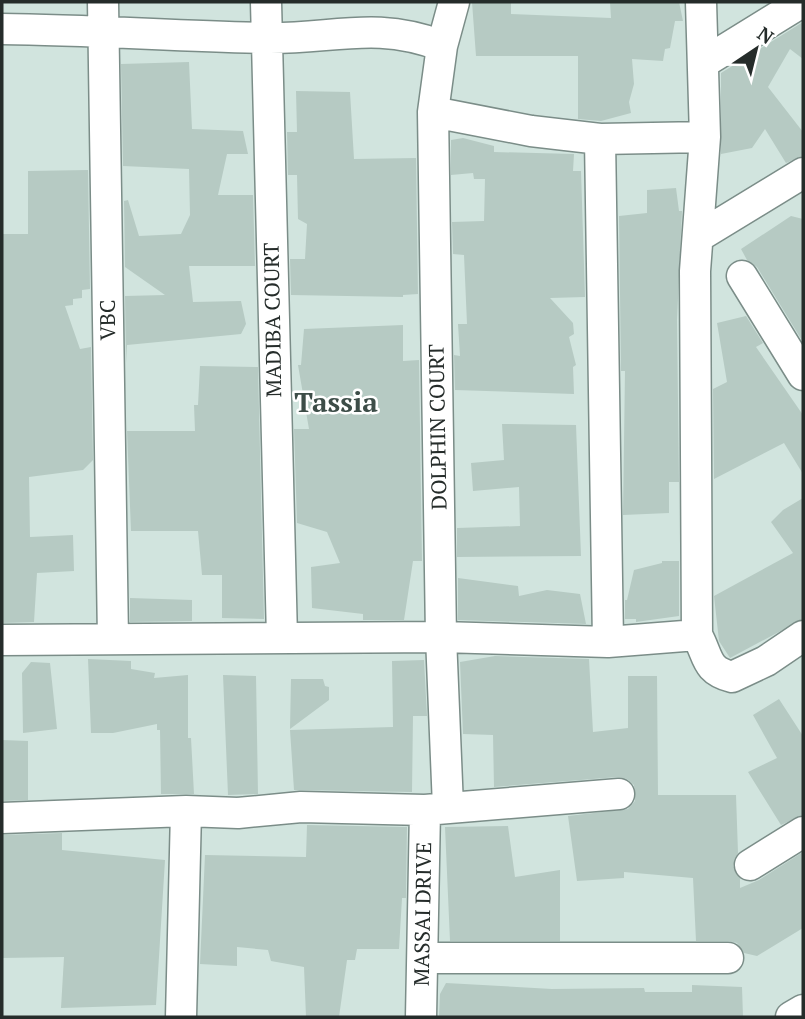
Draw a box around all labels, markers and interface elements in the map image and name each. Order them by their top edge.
north arrow [721,14,791,84]
text: N [753,20,780,49]
street label: MADIBA COURT [257,242,287,398]
street label: VBC [93,299,121,341]
street label: DOLPHIN COURT [422,344,452,510]
district label: Tassia [294,383,378,420]
street label: MASSAI DRIVE [407,842,437,986]

